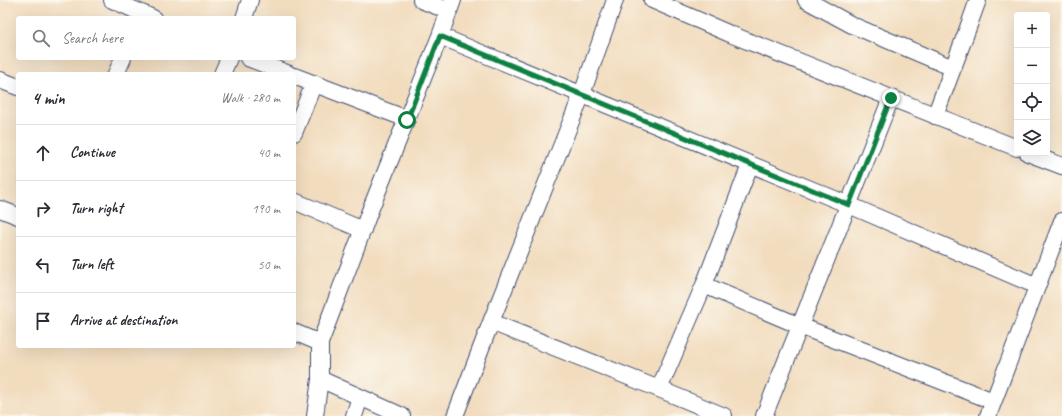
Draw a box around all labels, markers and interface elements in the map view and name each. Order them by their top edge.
map controls [1014,12,1050,156]
button: + [1014,12,1050,48]
search box [16,16,296,60]
icon: search [30,27,52,49]
text: Search here [62,29,123,48]
button: − [1014,48,1050,84]
button: locate [1014,84,1050,120]
text: 4 min [32,88,65,109]
route end [882,89,900,107]
text: Walk · 280 m [221,90,280,106]
route start [398,111,416,129]
button: layers [1014,120,1050,156]
icon: ahead [32,142,54,164]
text: Continue [70,143,115,162]
text: 40 m [258,145,280,161]
icon: right [32,198,54,220]
text: Turn right [70,199,123,218]
text: 190 m [252,201,280,217]
icon: left [32,254,54,276]
text: Turn left [70,255,113,274]
text: 50 m [258,257,280,273]
icon: arrive [32,310,54,332]
text: Arrive at destination [70,311,177,330]

